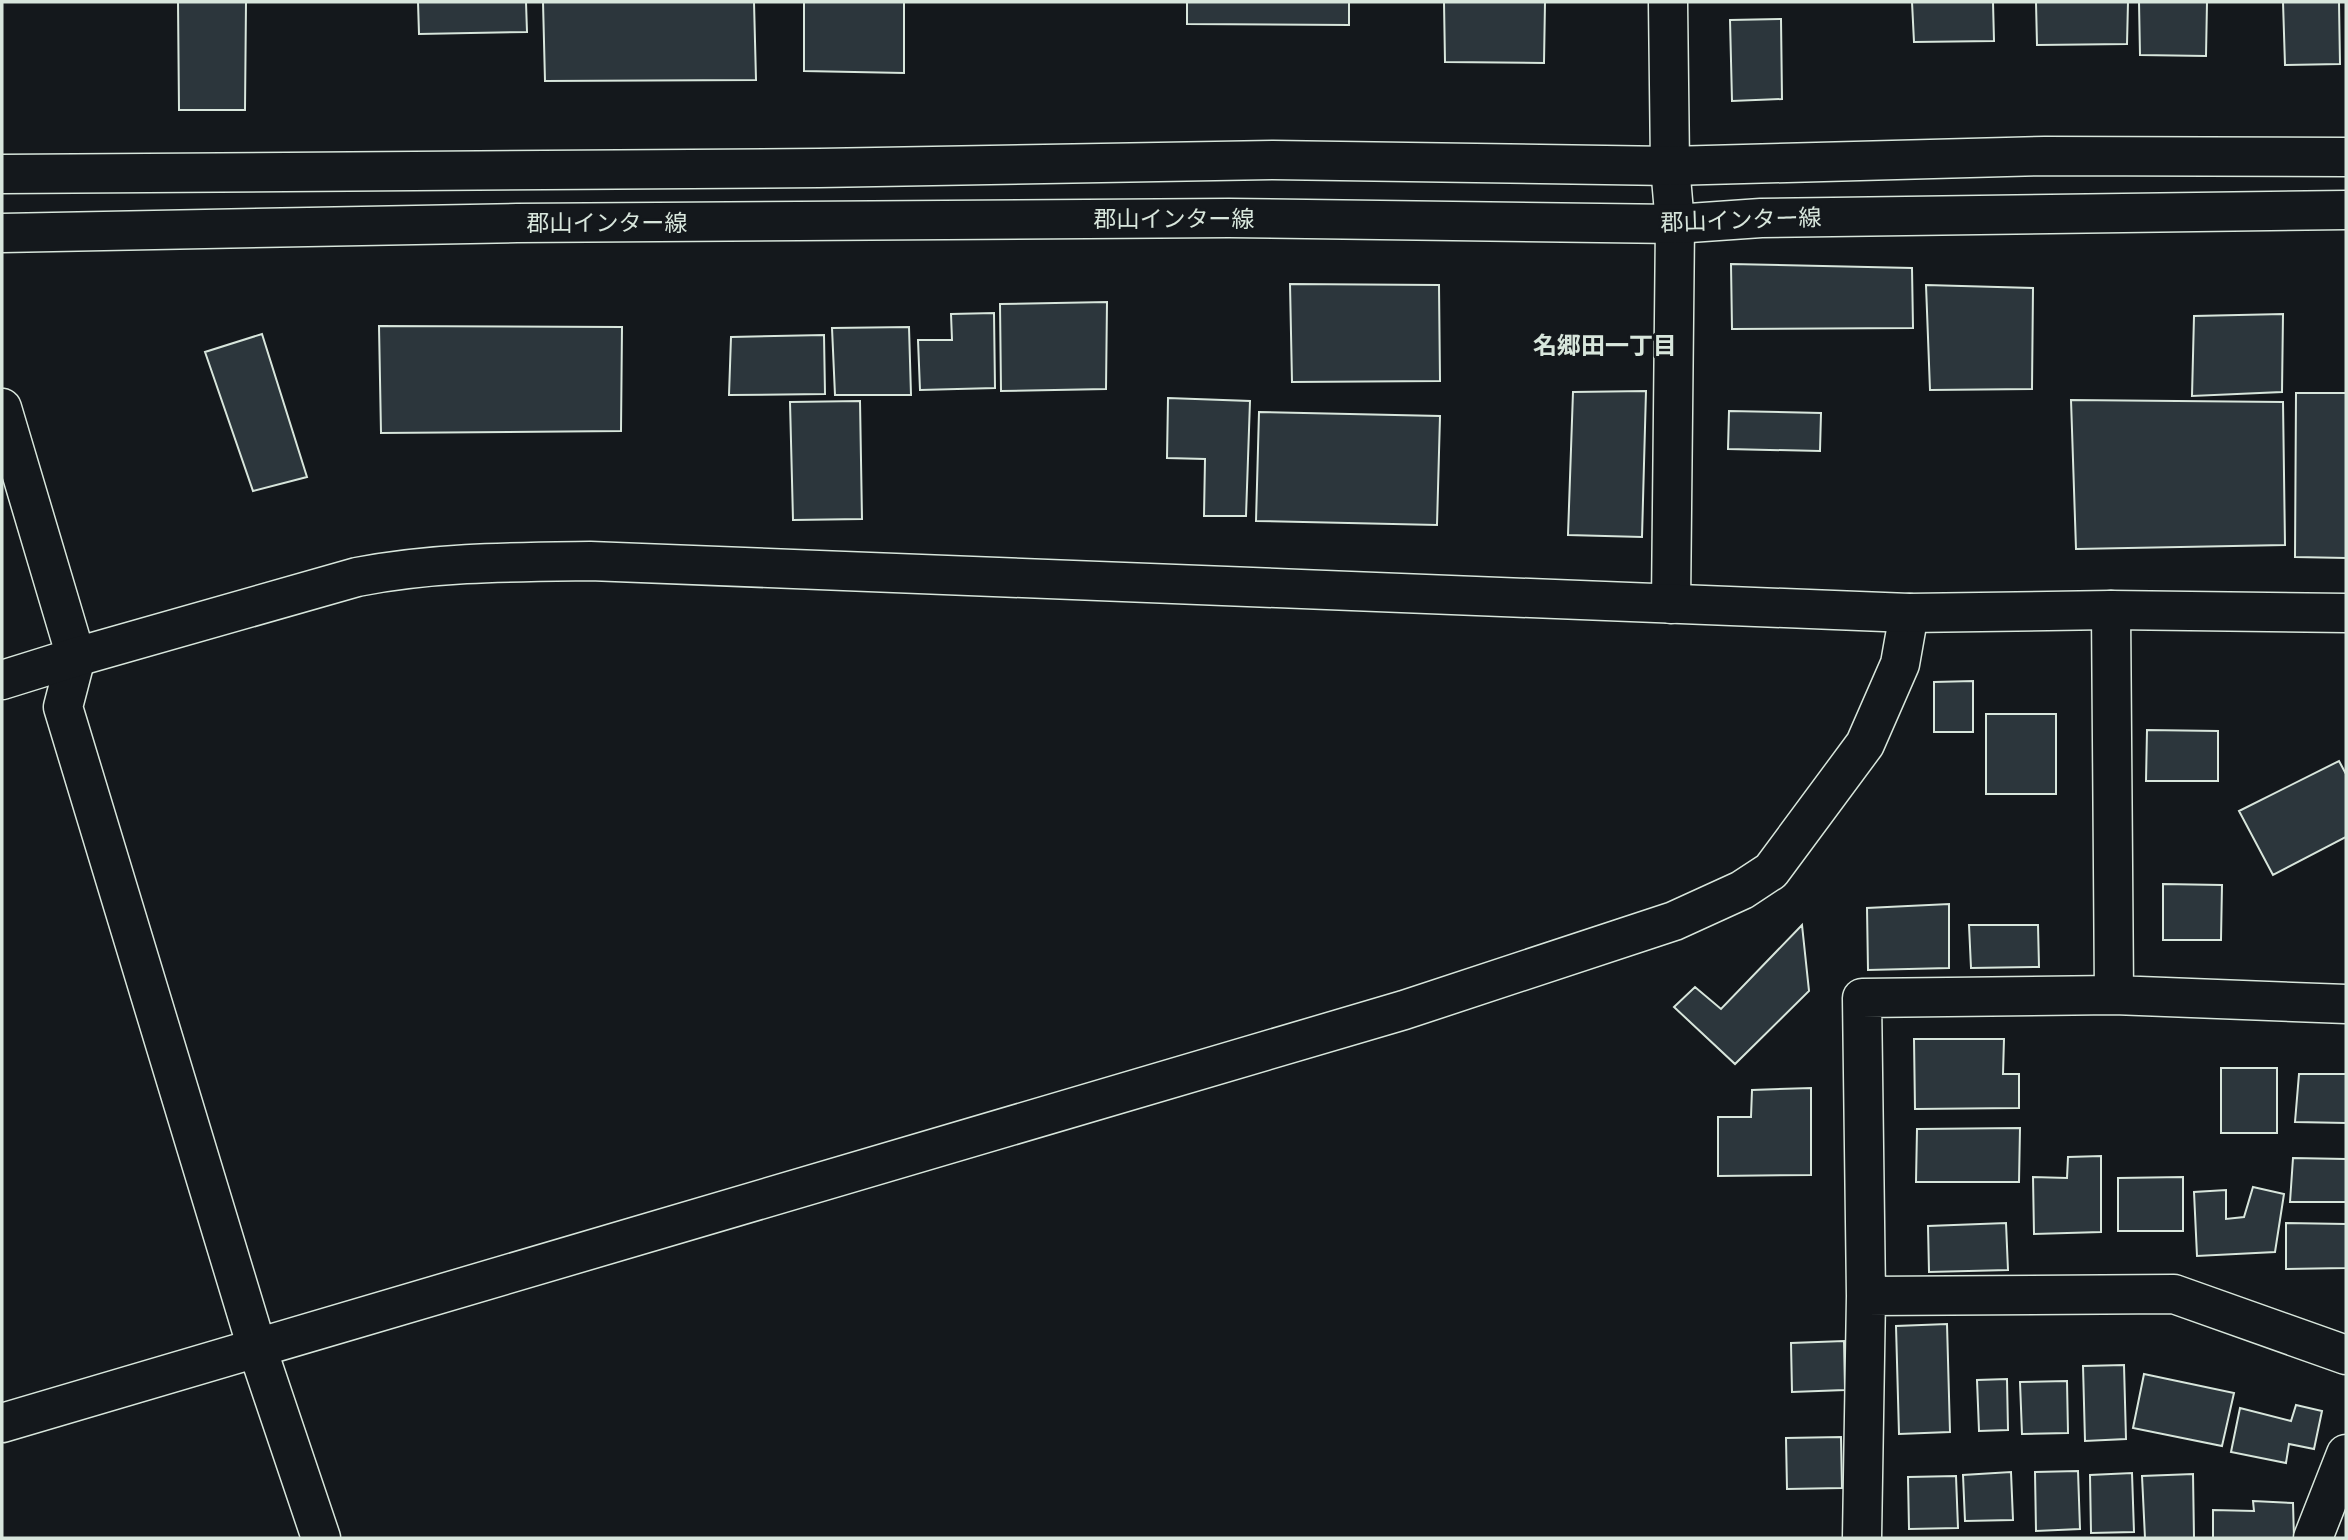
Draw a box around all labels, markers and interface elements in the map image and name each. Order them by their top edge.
street label: 郡山インター線 [1660,204,1822,237]
street label: 郡山インター線 [1094,206,1255,233]
street label: 郡山インター線 [527,210,688,237]
district label: 名郷田一丁目 [1533,332,1677,360]

